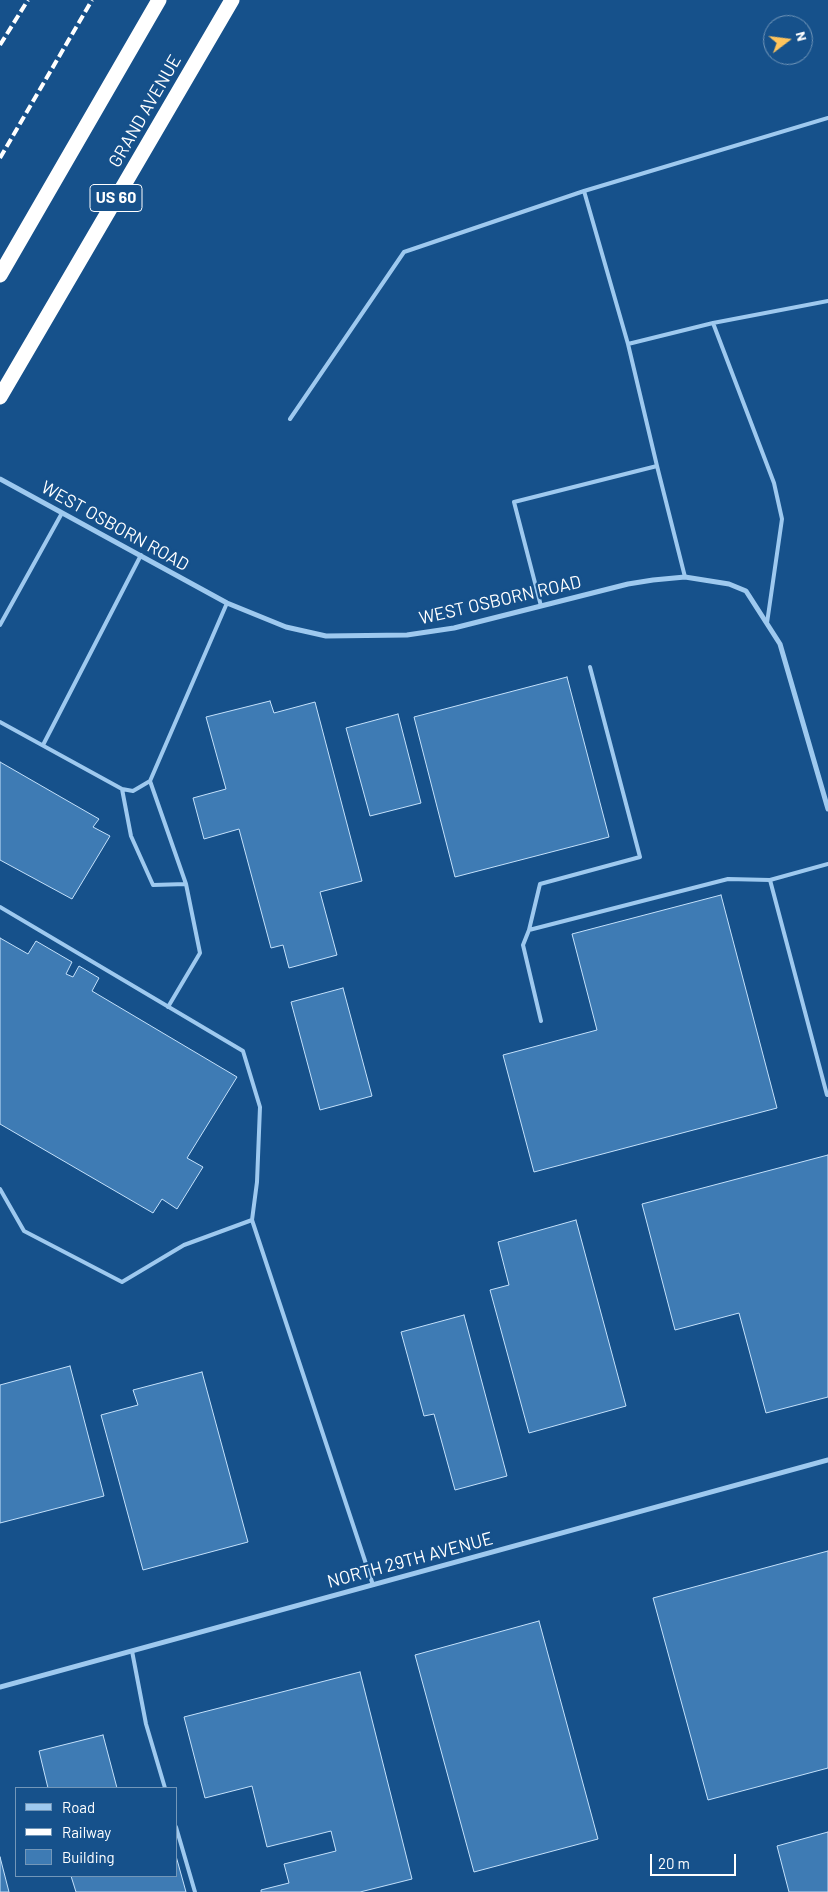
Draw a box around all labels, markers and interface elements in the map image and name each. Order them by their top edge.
north arrow [763,15,813,65]
text: N [793,30,811,43]
street label: GRAND AVENUE [104,51,186,171]
road number: US 60 [90,184,142,212]
street label: WEST OSBORN ROAD [37,476,193,576]
street label: WEST OSBORN ROAD [417,571,583,629]
street label: NORTH 29TH AVENUE [325,1527,495,1593]
legend [15,1787,178,1877]
text: Road [62,1798,95,1816]
text: Railway [62,1823,111,1841]
scale bar [653,1844,739,1876]
text: Building [62,1848,115,1866]
text: 20 m [658,1854,690,1872]

